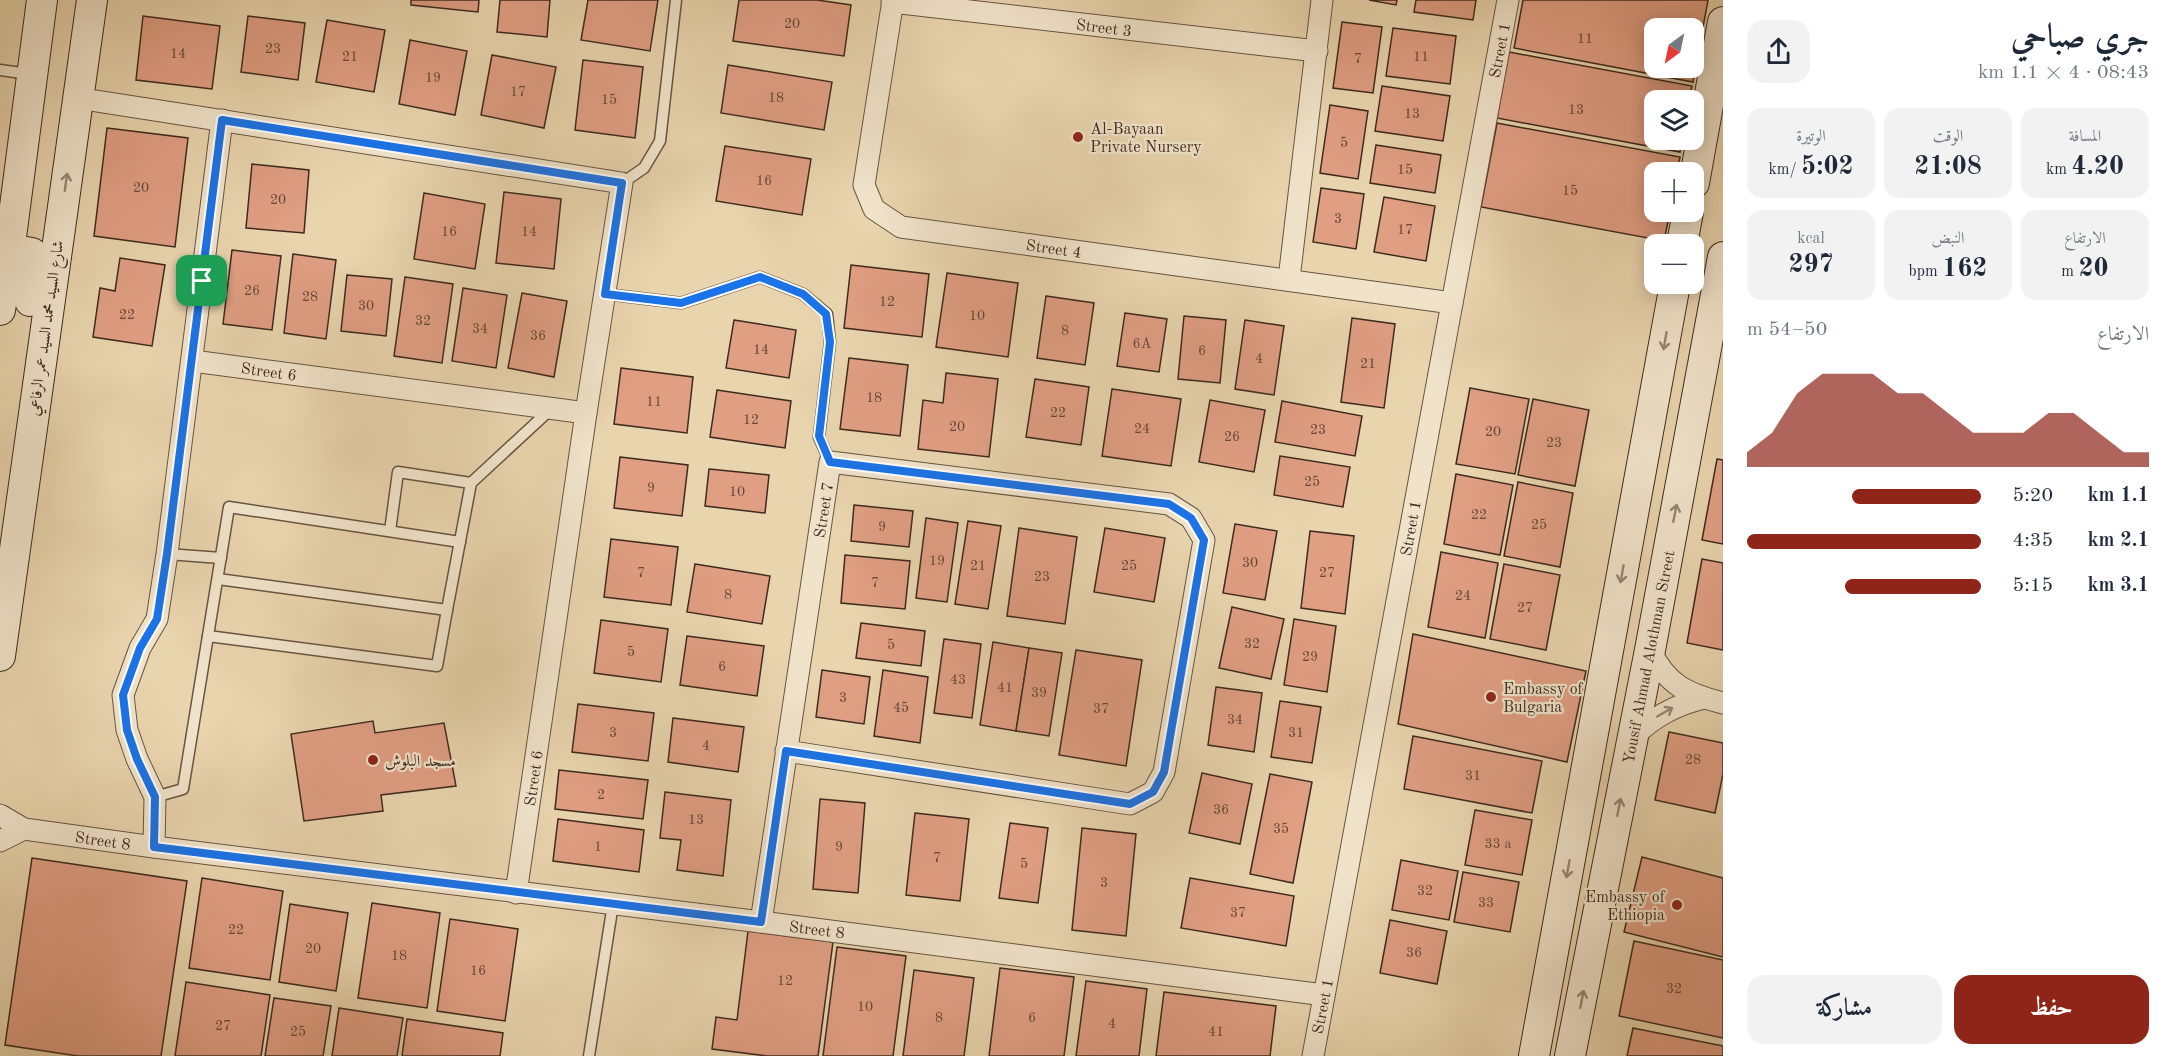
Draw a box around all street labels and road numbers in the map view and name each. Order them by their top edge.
street label: Street 3 [1075,18,1133,40]
street label: Street 1 [1488,21,1514,79]
street label: Street 4 [1025,238,1083,262]
street label: شارع السيد محمد السيد عمر الرفاعي [26,239,71,418]
street label: Street 6 [240,361,298,385]
street label: Street 7 [813,481,837,539]
street label: Street 1 [1399,499,1425,557]
street label: Yousif Ahmad Alothman Street [1621,549,1679,766]
street label: Street 6 [523,749,547,807]
street label: Street 8 [74,830,132,854]
street label: Street 8 [788,920,846,942]
street label: Street 1 [1311,977,1337,1035]

